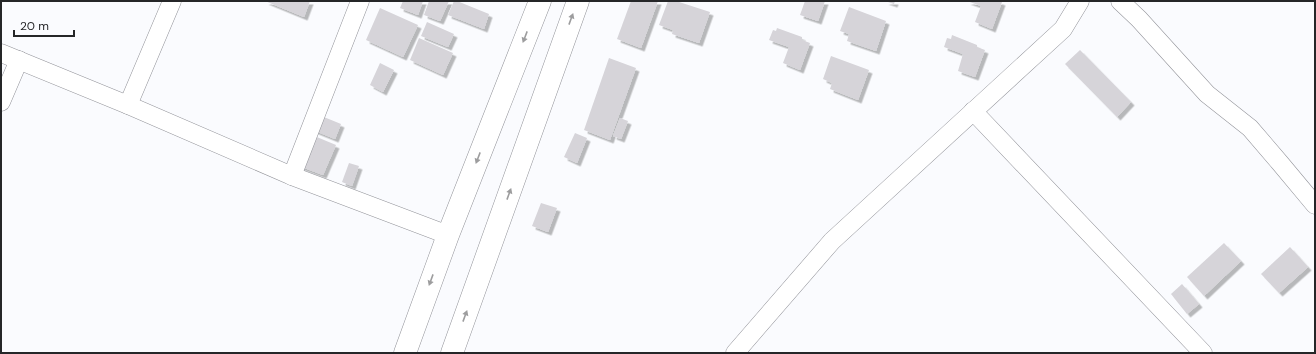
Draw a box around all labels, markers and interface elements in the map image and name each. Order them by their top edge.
scale bar [14,12,74,38]
one-way arrow [569,12,575,24]
text: 20 m [20,18,49,34]
one-way arrow [522,32,528,44]
one-way arrow [474,153,480,165]
one-way arrow [506,187,512,199]
one-way arrow [428,274,434,286]
one-way arrow [463,310,469,322]

